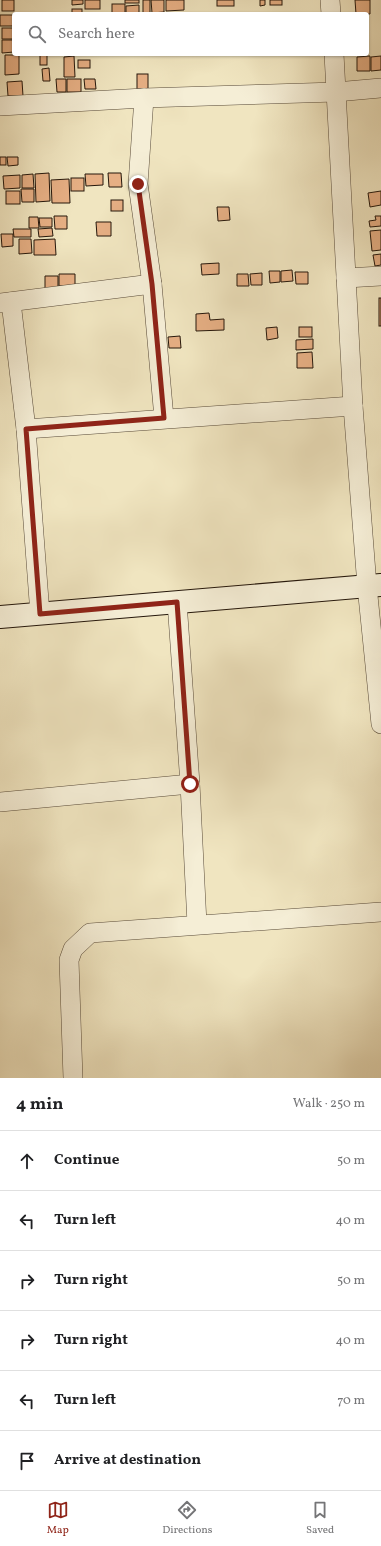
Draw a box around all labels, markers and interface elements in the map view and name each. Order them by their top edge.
search box [12,12,369,56]
icon: search [26,23,48,45]
text: Search here [58,24,135,45]
route end [129,175,147,193]
route start [181,775,199,793]
text: 4 min [16,1093,63,1116]
text: Walk · 250 m [293,1095,365,1113]
icon: ahead [16,1150,38,1172]
text: Continue [54,1150,119,1171]
text: 50 m [337,1152,365,1170]
icon: left [16,1210,38,1232]
text: Turn left [54,1210,116,1231]
text: 40 m [336,1212,365,1230]
icon: right [16,1270,38,1292]
text: Turn right [54,1270,128,1291]
text: 50 m [337,1272,365,1290]
icon: right [16,1330,38,1352]
text: Turn right [54,1330,128,1351]
text: 40 m [336,1332,365,1350]
icon: left [16,1390,38,1412]
text: Turn left [54,1390,116,1411]
text: 70 m [337,1392,365,1410]
icon: arrive [16,1450,38,1472]
text: Arrive at destination [54,1450,201,1471]
tab: Map [47,1499,69,1538]
tab: Directions [162,1499,213,1538]
tab: Saved [306,1499,334,1538]

